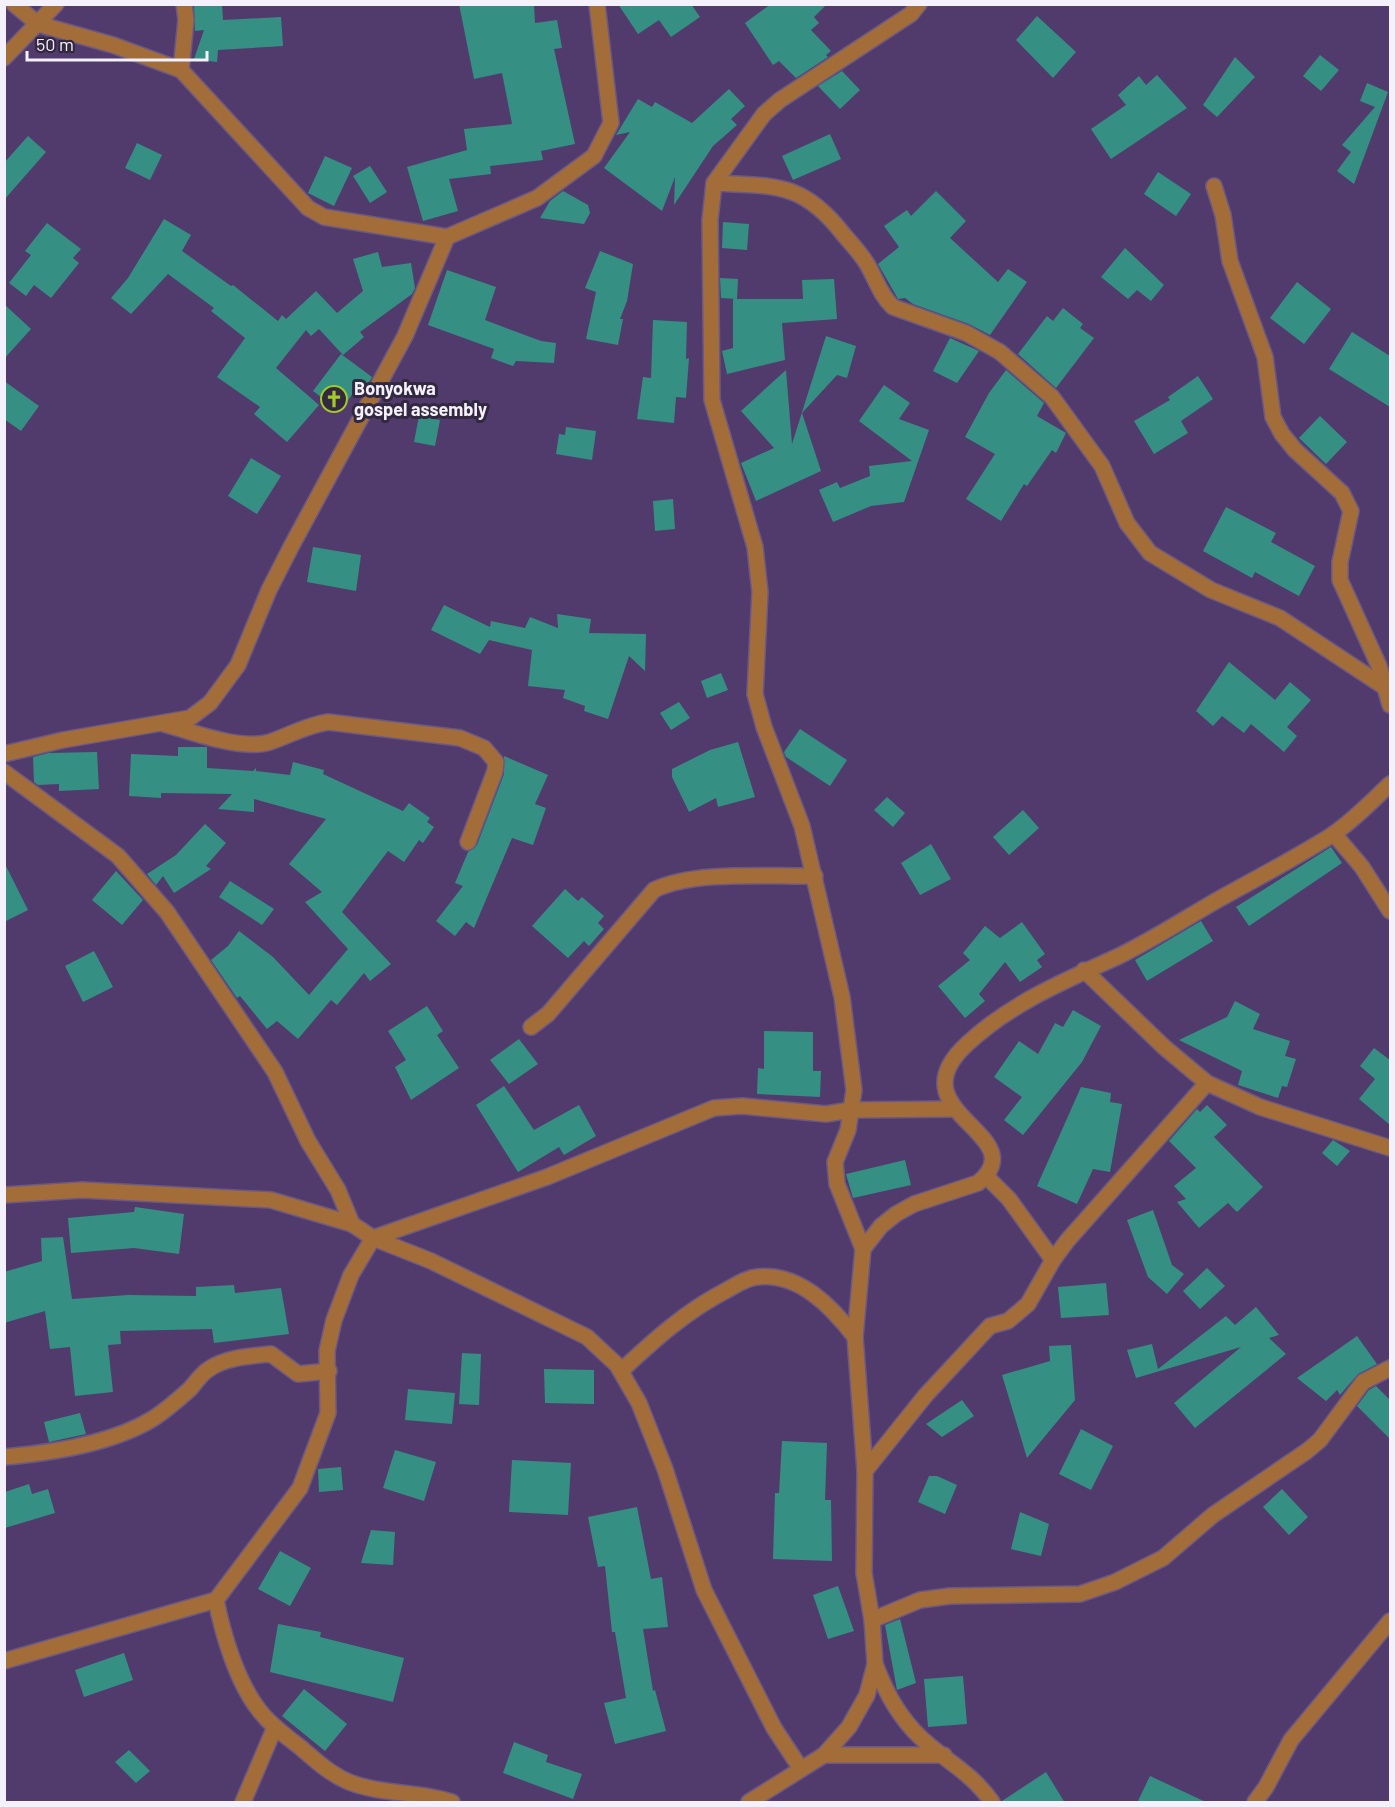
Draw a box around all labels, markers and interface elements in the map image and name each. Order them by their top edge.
scale bar [27,24,207,62]
text: 50 m [36,33,74,55]
place label: Bonyokwa gospel assembly [354,377,487,420]
church icon: Bonyokwa gospel assembly [319,384,349,414]

